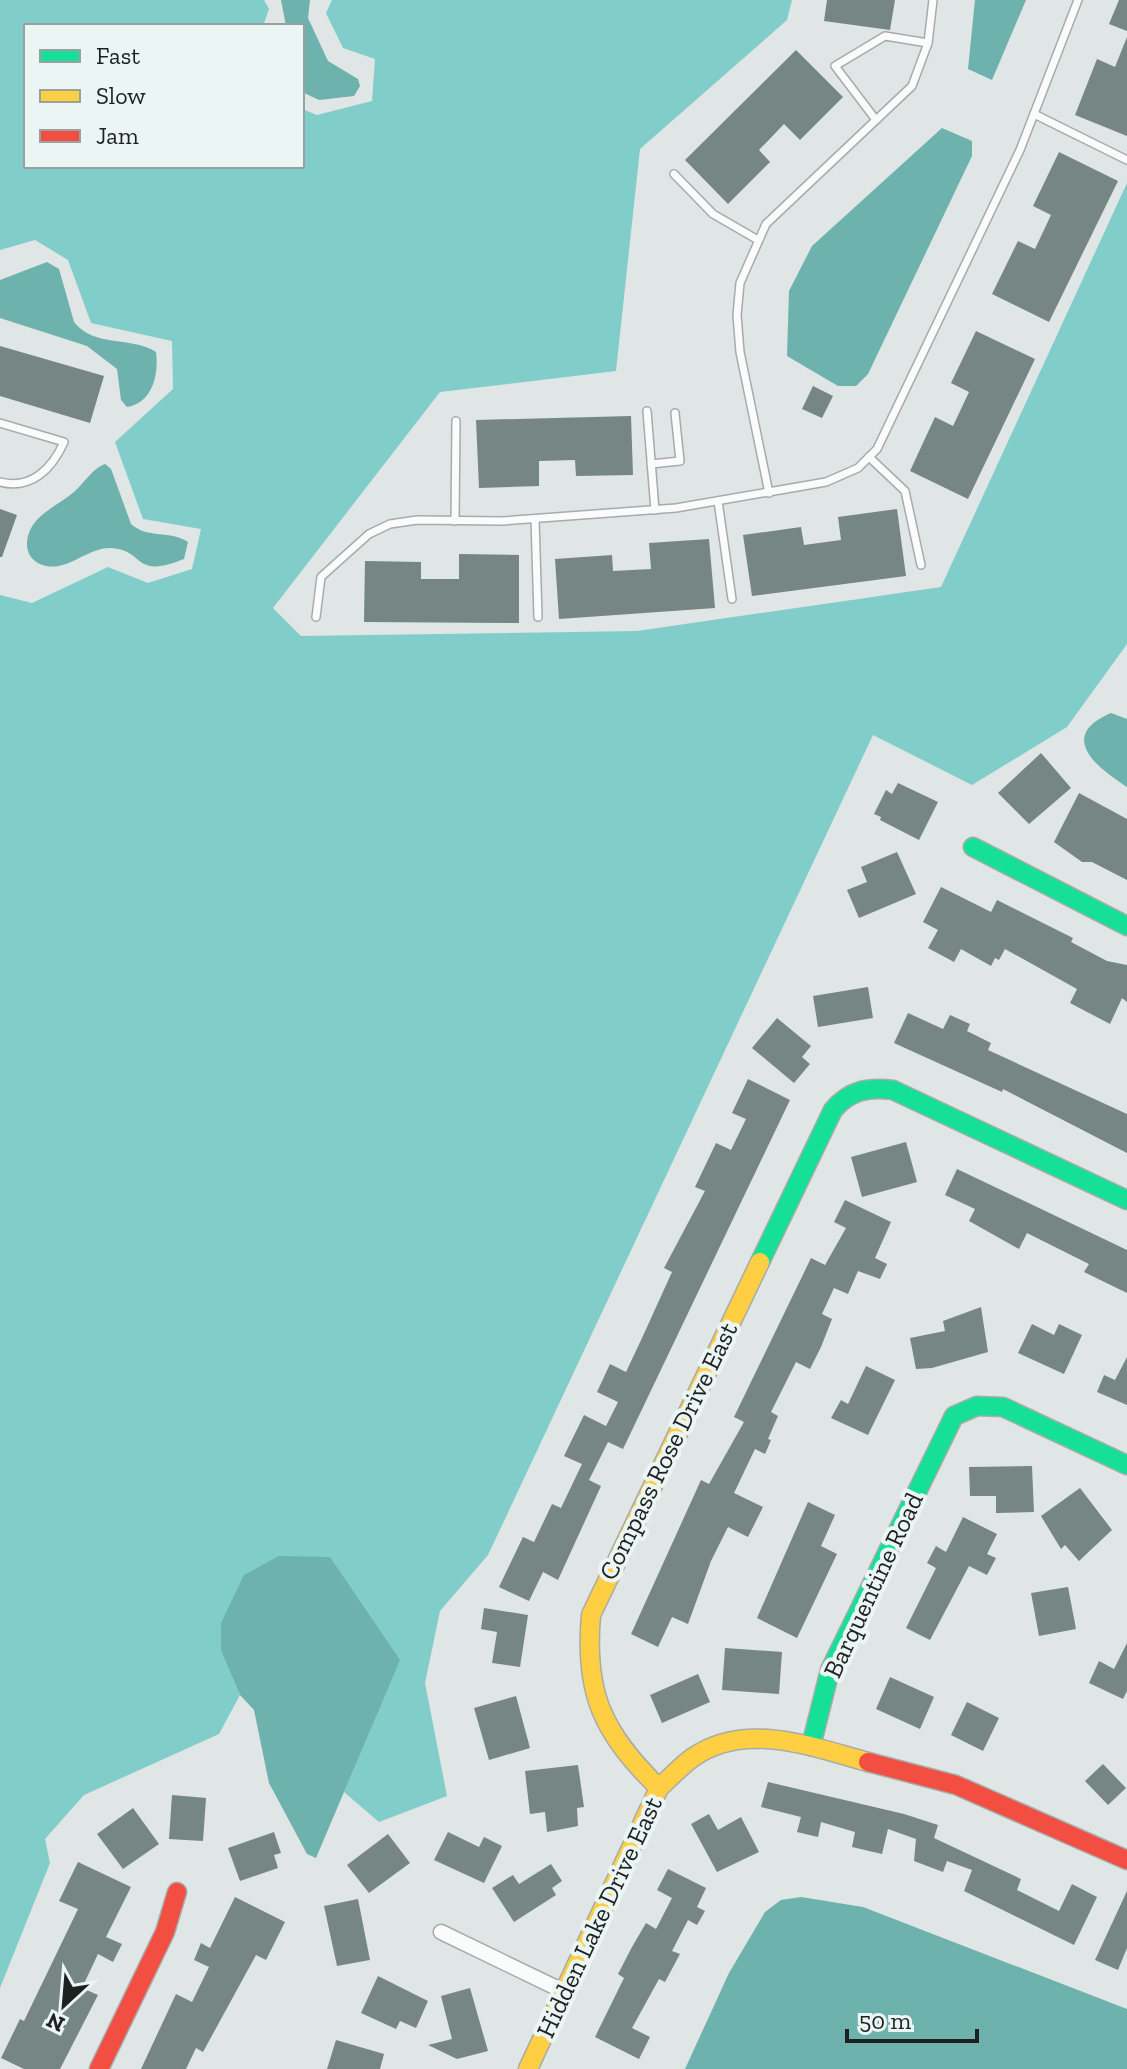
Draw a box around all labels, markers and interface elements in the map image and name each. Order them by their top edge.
legend [24,24,304,168]
text: Fast [96,41,140,70]
text: Slow [96,81,146,110]
text: Jam [96,121,139,150]
street label: Compass Rose Drive East [592,1317,744,1585]
street label: Barquentine Road [816,1487,930,1683]
street label: Hidden Lake Drive East [529,1791,669,2043]
north arrow [24,1965,104,2045]
scale bar [847,1993,977,2043]
text: 50 m [859,2006,912,2035]
text: N [42,2007,69,2038]

